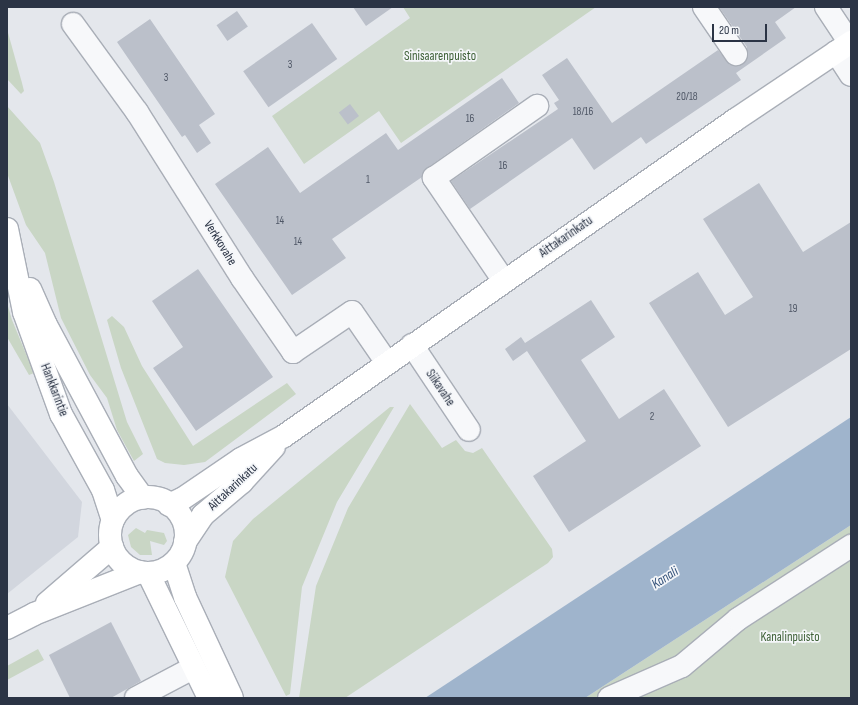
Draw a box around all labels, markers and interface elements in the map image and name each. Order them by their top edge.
scale bar [714,16,769,42]
text: 20 m [719,23,739,38]
park label: Sinisaarenpuisto [404,48,476,64]
house number: 3 [288,58,292,72]
house number: 3 [164,71,168,85]
house number: 20/18 [676,90,698,104]
house number: 18/16 [573,105,593,119]
house number: 16 [466,112,474,126]
house number: 16 [499,159,507,173]
house number: 1 [366,173,370,187]
street label: Aittakarinkatu [536,213,596,261]
house number: 14 [276,214,284,228]
street label: Verkkovahe [200,218,240,268]
house number: 14 [294,235,302,249]
house number: 19 [789,302,797,316]
street label: Hankkarintie [37,361,71,419]
street label: Siikavahe [422,367,458,409]
house number: 2 [650,410,654,424]
street label: Aittakarinkatu [205,460,261,514]
water label: Kanali [648,563,682,593]
park label: Kanalinpuisto [760,629,820,645]

